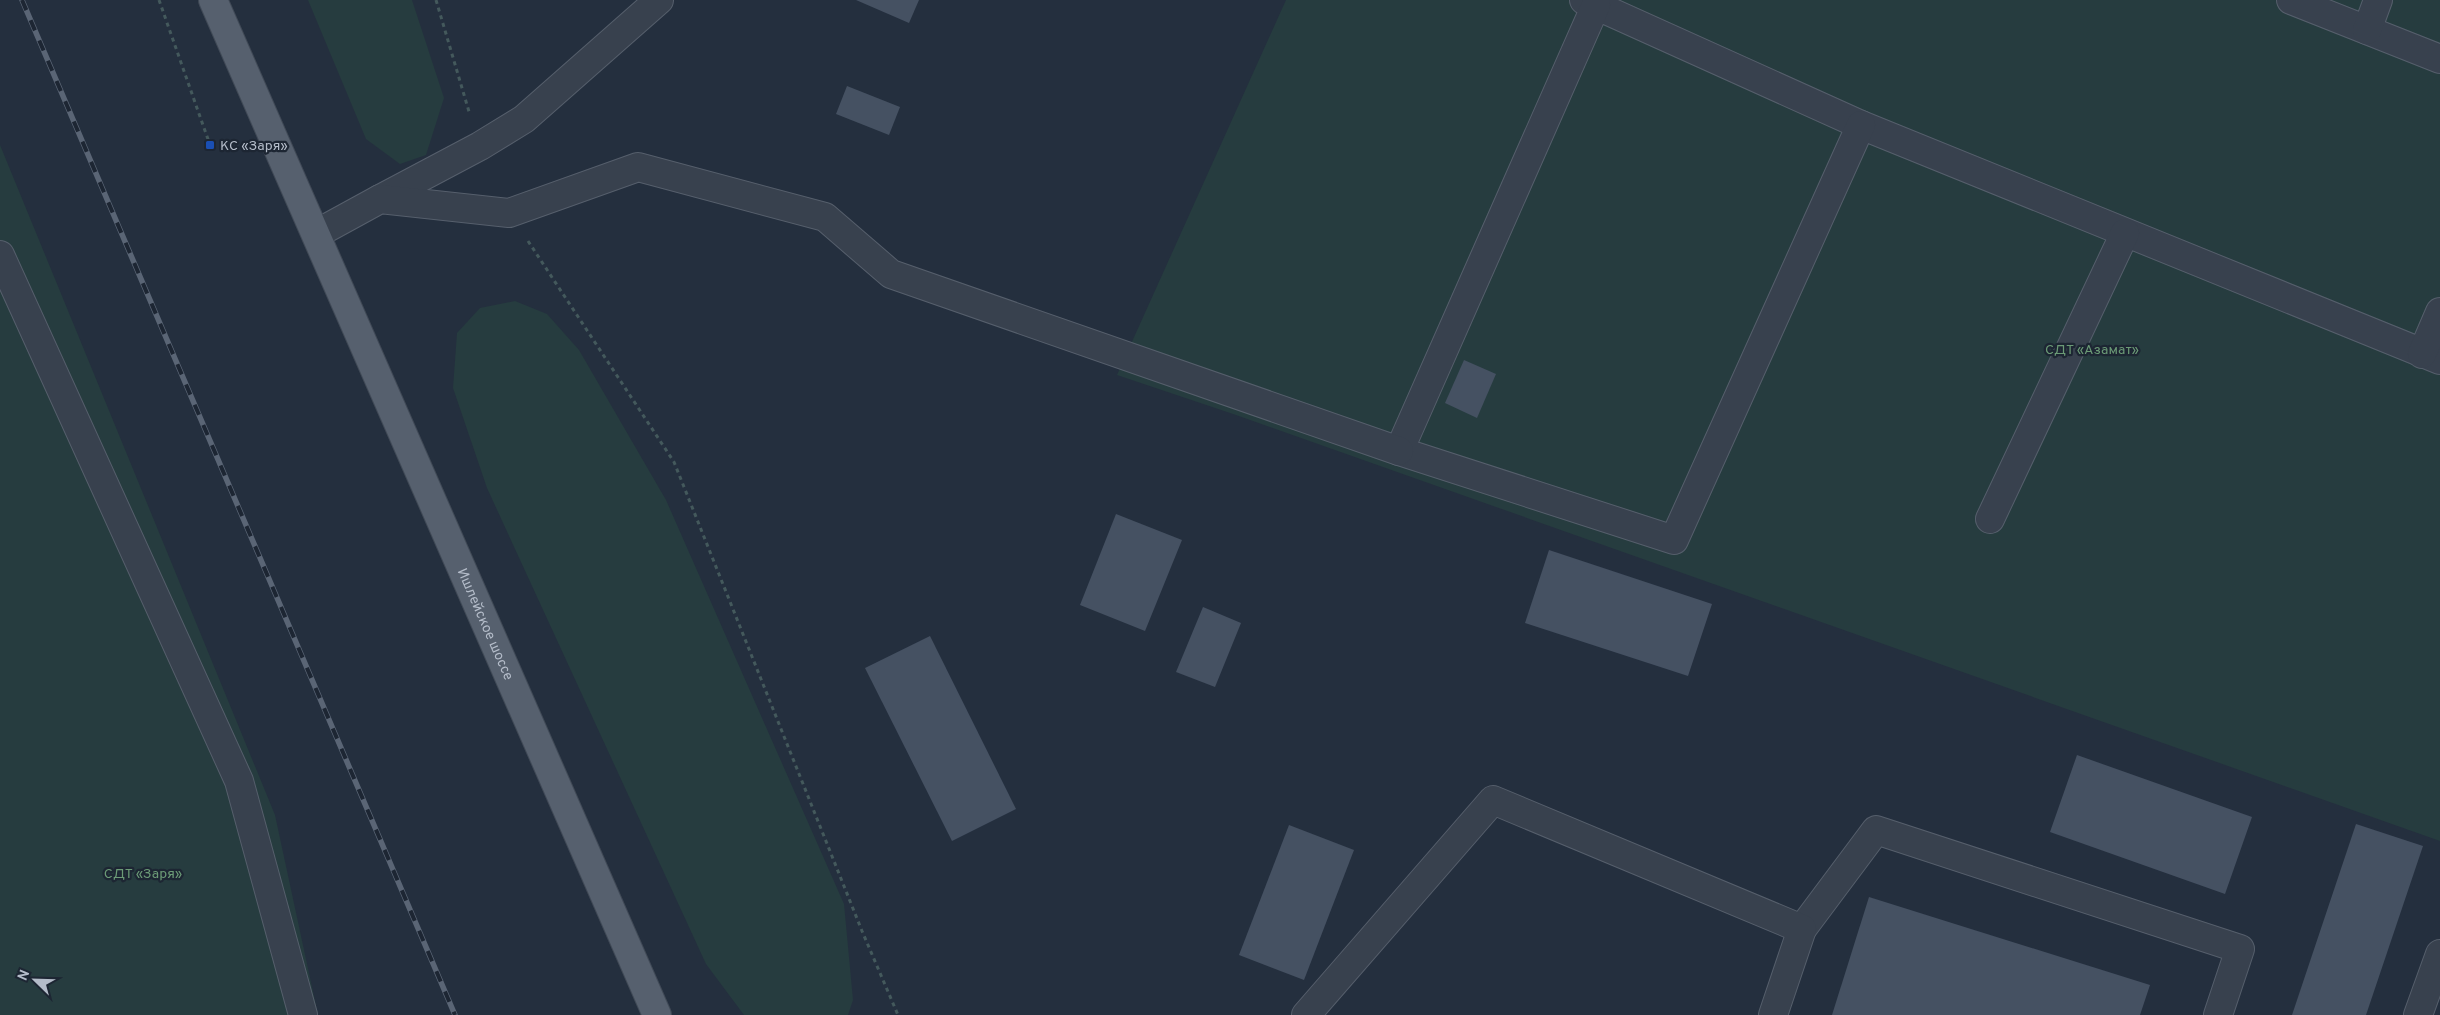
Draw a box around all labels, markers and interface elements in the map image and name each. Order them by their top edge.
place label: КС «Заря» [220,138,288,155]
marker: КС «Заря» [204,139,216,151]
park label: СДТ «Азамат» [2045,342,2139,359]
street label: Ишлейское шоссе [453,566,517,683]
park label: СДТ «Заря» [104,866,182,883]
north arrow [10,955,60,1005]
text: N [15,968,34,983]

